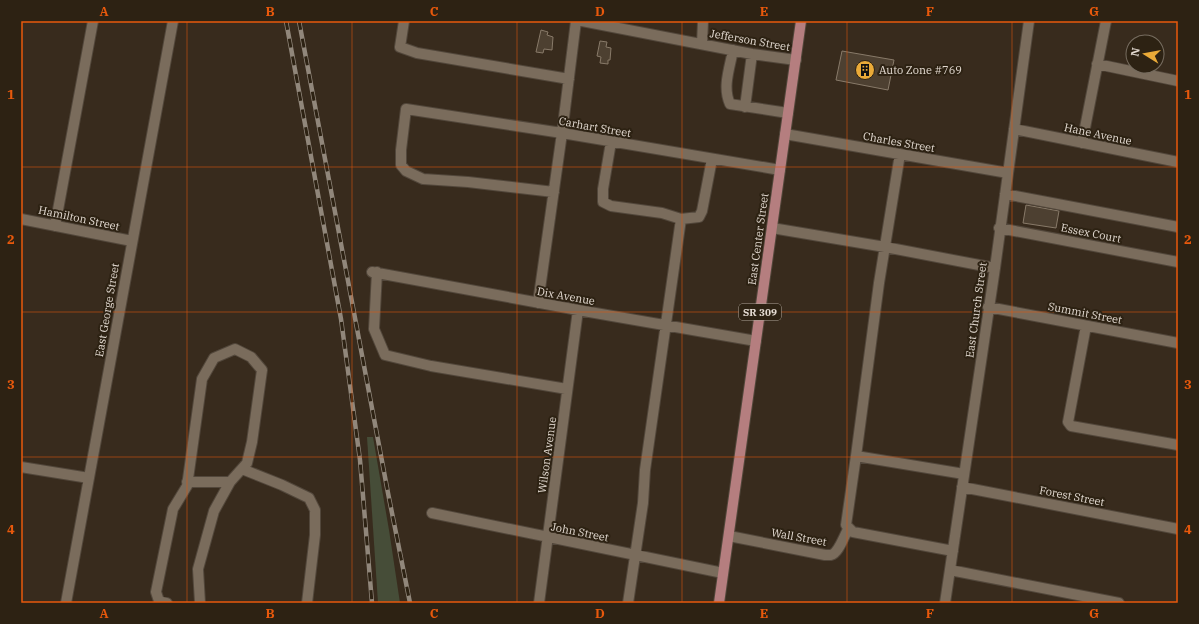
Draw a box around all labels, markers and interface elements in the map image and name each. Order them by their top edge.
text: A [99,3,109,20]
text: B [265,3,275,20]
text: C [430,3,439,20]
text: D [595,3,605,20]
text: E [760,3,768,20]
text: F [926,3,934,20]
text: G [1089,3,1099,20]
street label: Jefferson Street [709,26,791,54]
north arrow [1125,34,1165,74]
text: N [1127,46,1143,58]
building icon: Auto Zone #769 [854,59,876,81]
place label: Auto Zone #769 [879,63,962,77]
text: 1 [7,86,15,103]
text: 1 [1184,86,1192,103]
street label: Carhart Street [558,114,632,140]
street label: Hane Avenue [1063,120,1133,148]
street label: Charles Street [862,129,936,155]
street label: East Center Street [745,192,771,286]
street label: Hamilton Street [37,203,121,233]
street label: Essex Court [1060,220,1122,246]
text: 2 [7,231,15,248]
text: 2 [1184,231,1192,248]
street label: East Church Street [962,261,990,359]
street label: East George Street [92,262,122,358]
street label: Dix Avenue [536,284,596,308]
street label: Summit Street [1047,299,1123,327]
road number: SR 309 [739,304,781,320]
text: 3 [7,376,15,393]
text: 3 [1184,376,1192,393]
street label: Wilson Avenue [535,416,559,494]
street label: Forest Street [1038,483,1106,509]
street label: John Street [550,520,610,544]
text: 4 [7,521,15,538]
text: 4 [1184,521,1192,538]
street label: Wall Street [770,525,828,549]
text: A [99,605,109,622]
text: B [265,605,275,622]
text: C [430,605,439,622]
text: D [595,605,605,622]
text: E [760,605,768,622]
text: F [926,605,934,622]
text: G [1089,605,1099,622]

